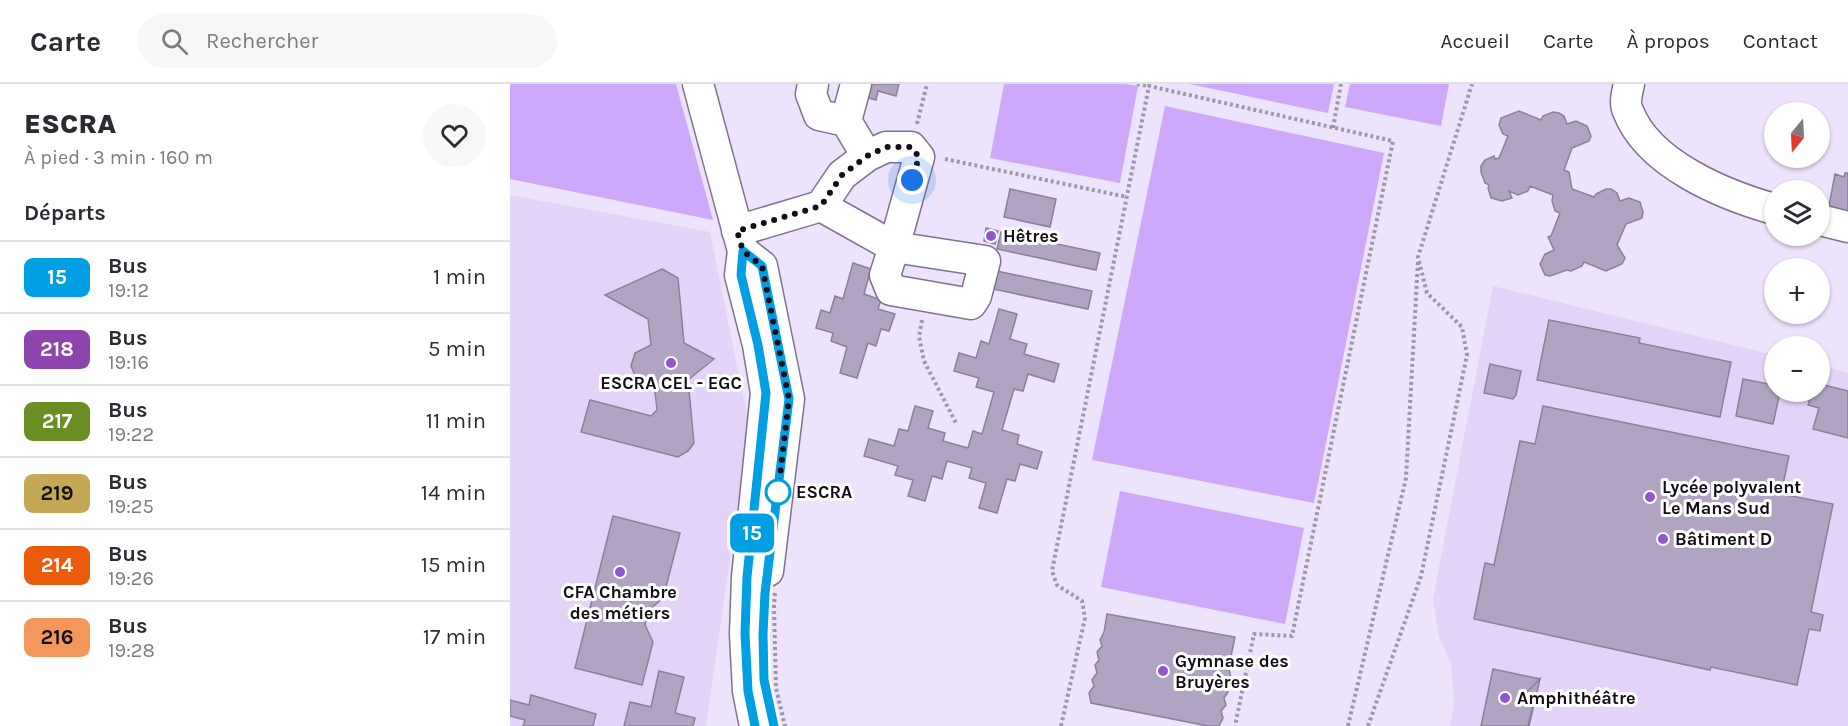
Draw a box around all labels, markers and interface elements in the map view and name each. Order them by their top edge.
search box [137,14,557,68]
text: Carte [30,25,101,58]
icon: search [158,25,191,58]
text: Rechercher [206,28,319,54]
text: Accueil [1441,29,1510,53]
text: Carte [1543,29,1594,53]
text: À propos [1627,29,1710,53]
text: Contact [1743,29,1818,53]
north arrow [1764,102,1830,168]
map controls [1764,102,1830,402]
button: heart [423,104,486,167]
text: ESCRA [24,107,116,140]
text: À pied · 3 min · 160 m [24,146,213,169]
your location [897,165,927,195]
button: layers [1764,180,1830,246]
text: Départs [24,200,106,226]
place label: Hêtres [1003,225,1058,247]
marker: Hêtres [984,229,998,243]
text: Bus [108,253,148,279]
button: + [1764,258,1830,324]
text: 1 min [433,264,486,290]
text: 15 [47,265,67,289]
text: 19:12 [108,279,149,302]
text: Bus [108,325,148,351]
text: 5 min [428,336,486,362]
button: − [1764,336,1830,402]
text: 218 [40,337,74,361]
text: 19:16 [108,351,149,374]
marker: ESCRA CEL - EGC [664,356,678,370]
place label: ESCRA CEL - EGC [600,372,742,394]
text: Bus [108,397,148,423]
text: 11 min [426,408,486,434]
text: 217 [42,409,72,433]
text: 19:22 [108,423,154,446]
text: Bus [108,469,148,495]
place label: Lycée polyvalent Le Mans Sud [1662,476,1801,519]
marker: ESCRA [765,479,791,505]
text: 14 min [421,480,486,506]
text: 219 [40,481,74,505]
place label: ESCRA [796,481,852,503]
marker: Lycée polyvalent Le Mans Sud [1643,490,1657,504]
text: 19:25 [108,495,154,518]
line badge: 15 [725,514,779,552]
text: 15 [742,521,762,545]
place label: Bâtiment D [1675,528,1772,550]
marker: Bâtiment D [1656,532,1670,546]
text: Bus [108,541,148,567]
text: 15 min [421,552,486,578]
text: 214 [41,553,73,577]
marker: CFA Chambre des métiers [613,565,627,579]
text: 19:26 [108,567,154,590]
place label: CFA Chambre des métiers [563,581,677,624]
text: Bus [108,613,148,639]
text: 17 min [423,624,486,650]
text: 216 [41,625,73,649]
text: 19:28 [108,639,155,662]
place label: Gymnase des Bruyères [1175,650,1289,693]
marker: Gymnase des Bruyères [1156,664,1170,678]
place label: Amphithéâtre [1517,687,1636,709]
marker: Amphithéâtre [1498,691,1512,705]

